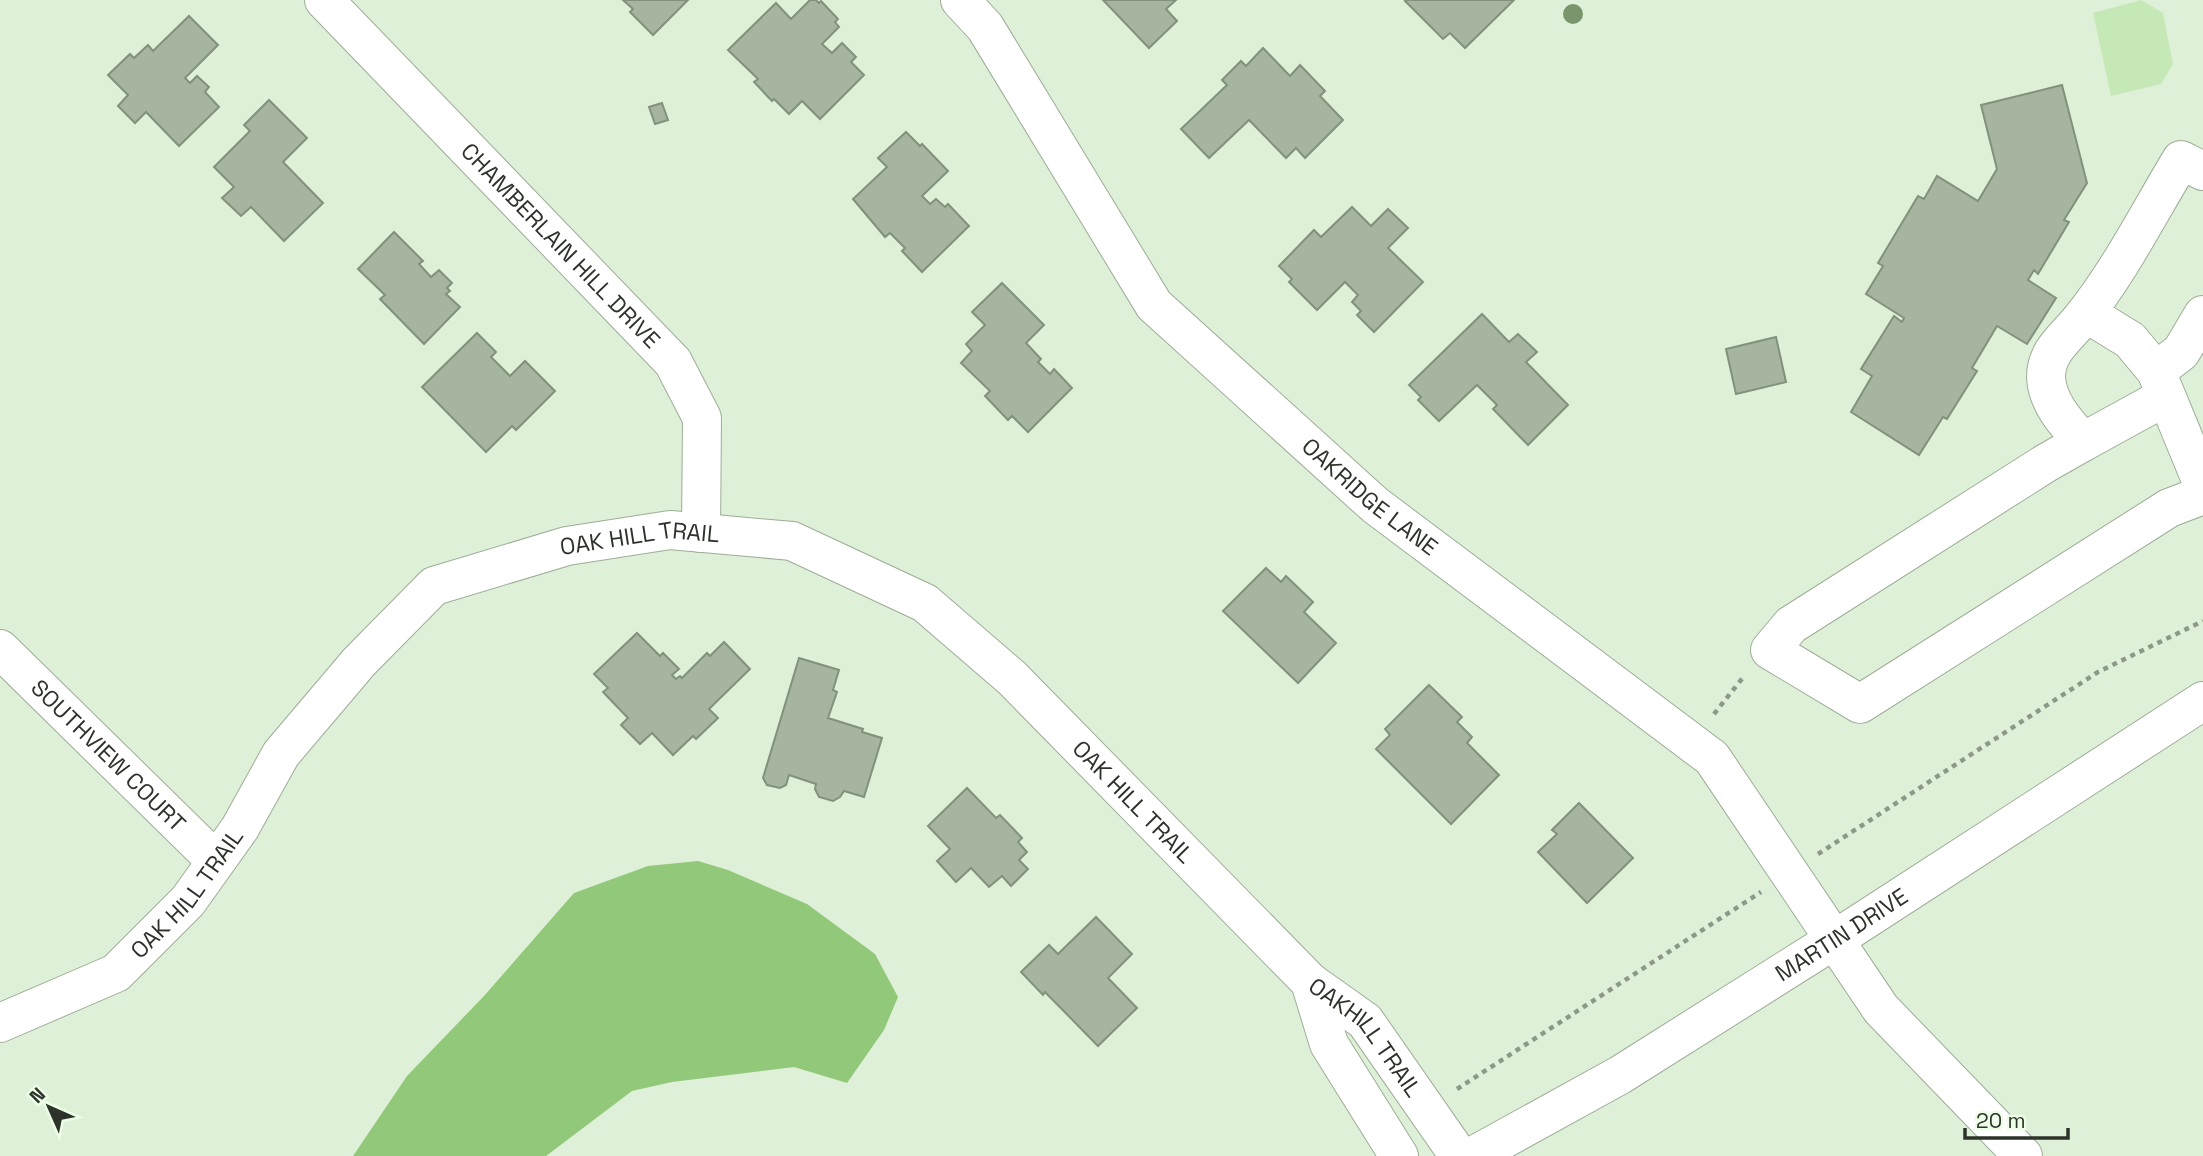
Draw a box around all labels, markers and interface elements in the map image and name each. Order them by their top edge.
street label: CHAMBERLAIN HILL DRIVE [455,136,667,355]
street label: OAKRIDGE LANE [1296,431,1444,562]
street label: OAK HILL TRAIL [558,515,721,562]
street label: SOUTHVIEW COURT [25,673,192,838]
street label: OAK HILL TRAIL [1066,734,1200,870]
street label: OAK HILL TRAIL [124,823,250,965]
street label: MARTIN DRIVE [1770,881,1913,988]
street label: OAKHILL TRAIL [1303,971,1428,1103]
north arrow [14,1072,84,1142]
text: N [24,1082,51,1109]
scale bar [1965,1096,2068,1140]
text: 20 m [1976,1107,2026,1134]

